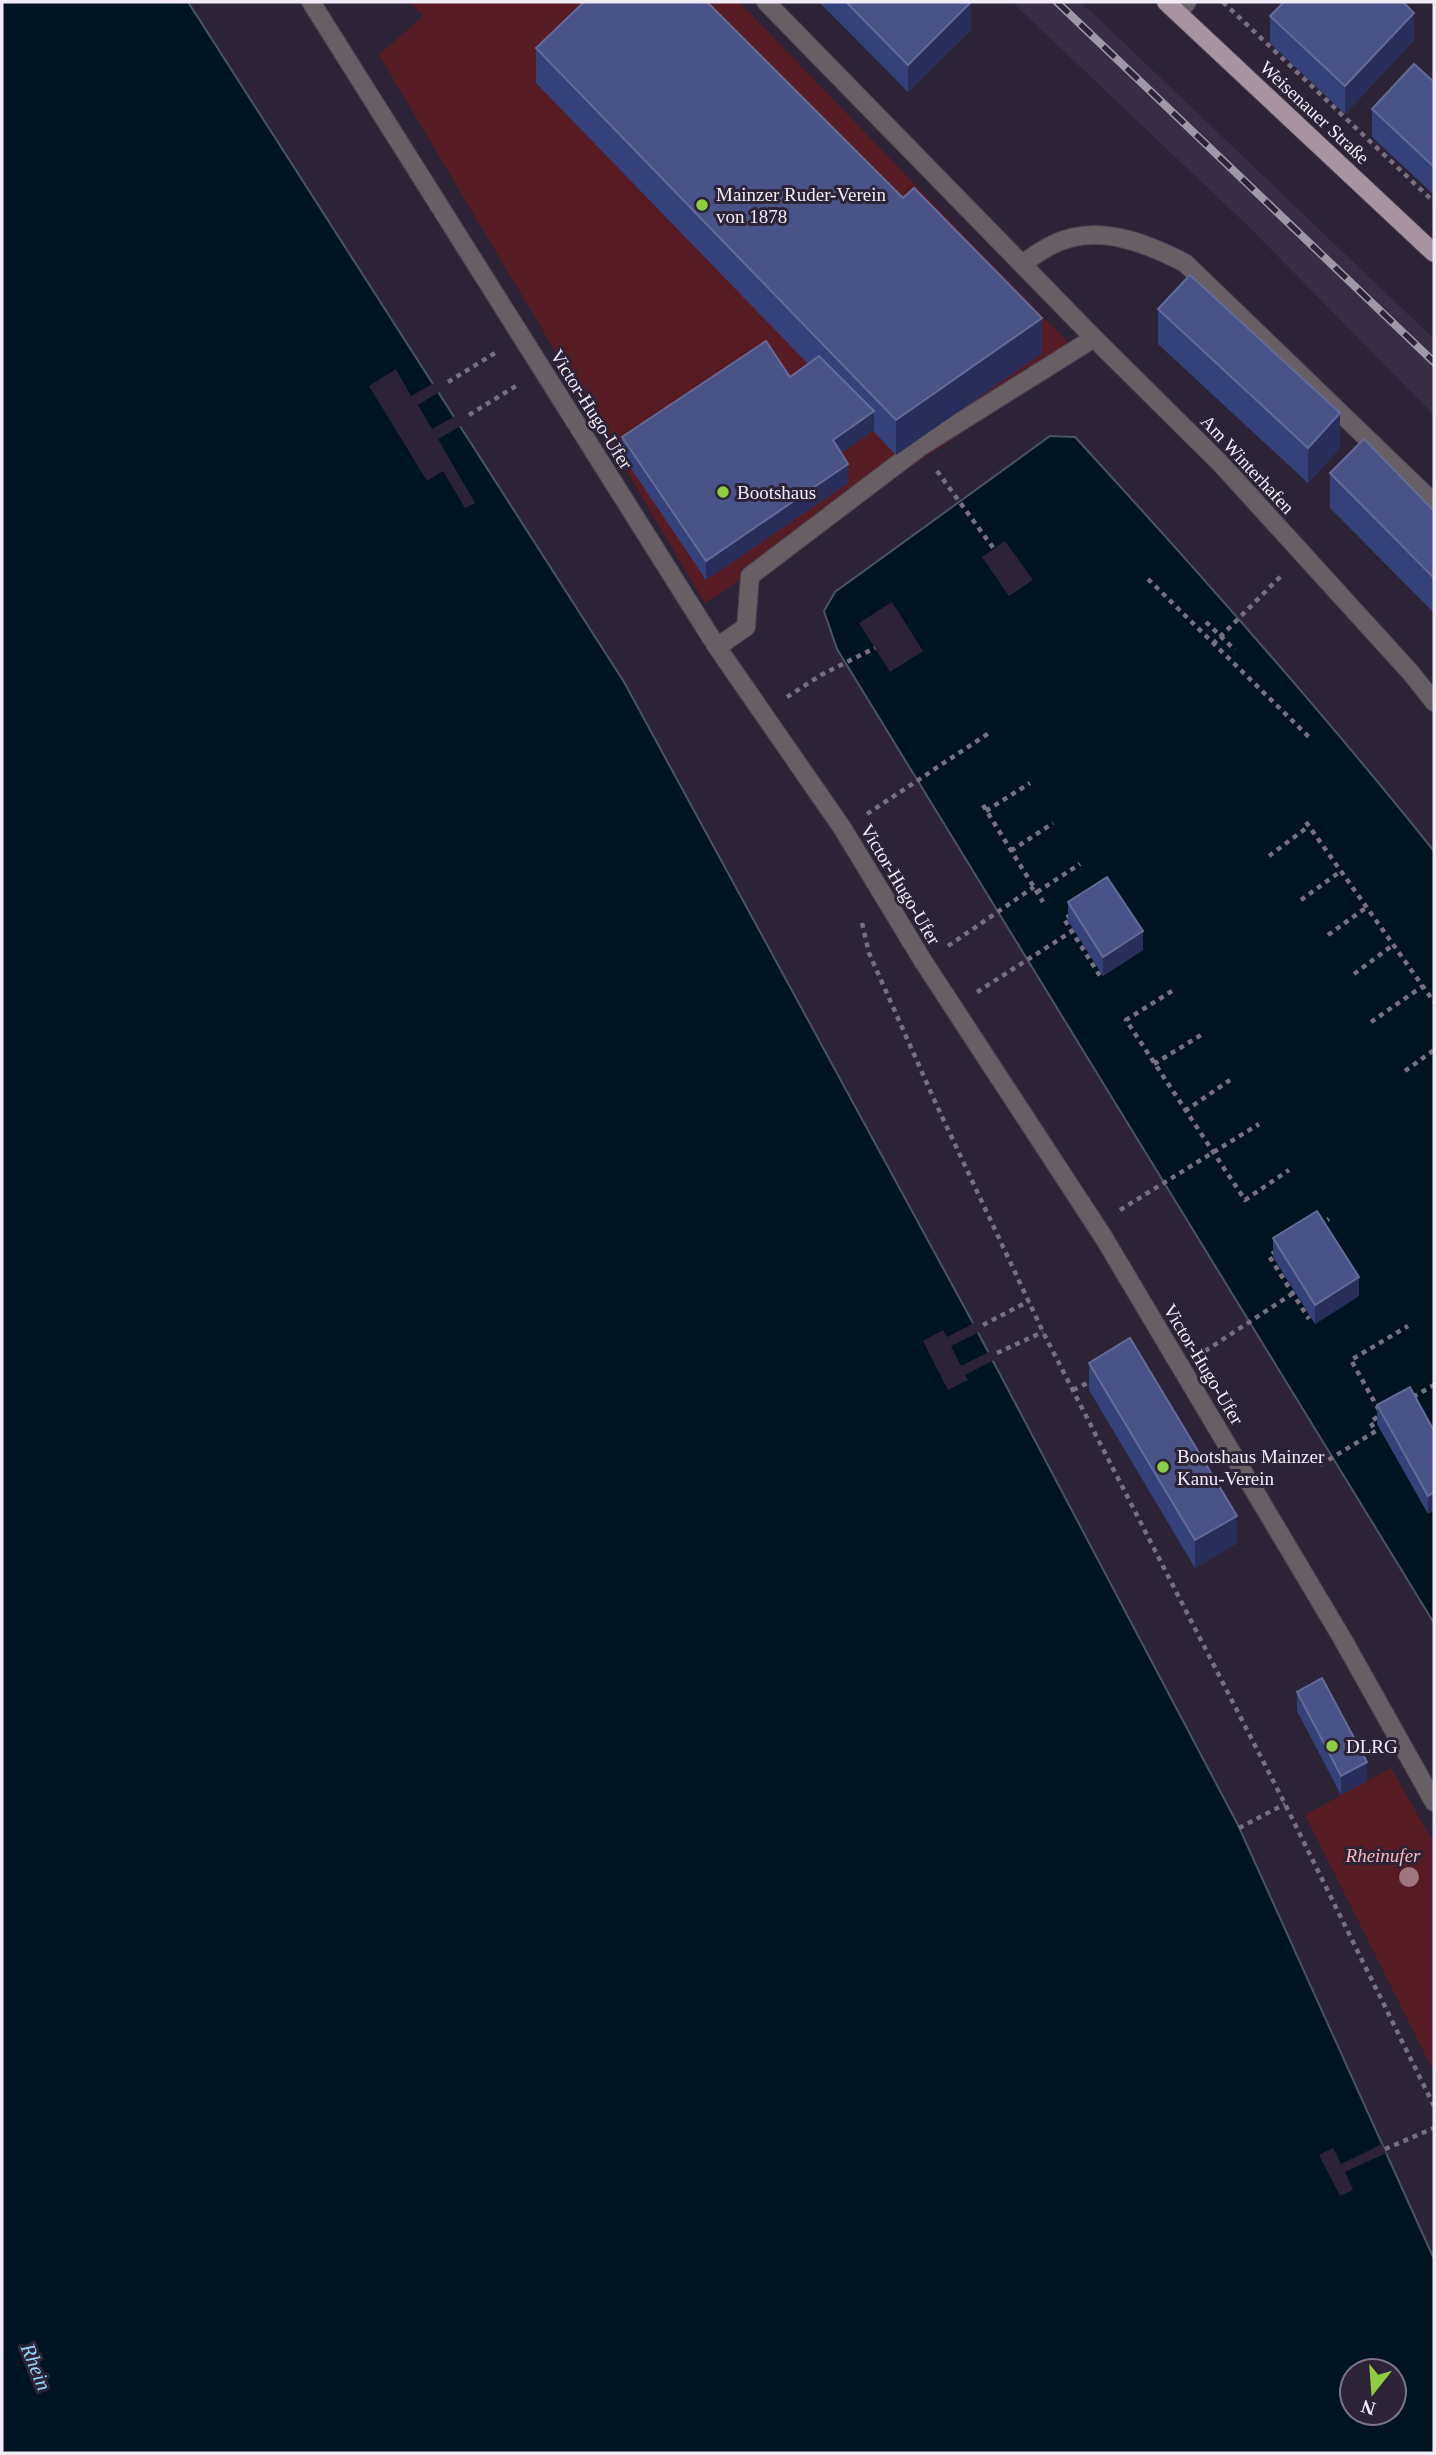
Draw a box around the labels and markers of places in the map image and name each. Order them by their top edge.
place label: Mainzer Ruder-Verein von 1878 [716,184,887,227]
marker: Mainzer Ruder-Verein von 1878 [694,197,710,213]
place label: Bootshaus [737,482,816,503]
marker: Bootshaus [715,484,731,500]
place label: Bootshaus Mainzer Kanu-Verein [1177,1446,1325,1489]
marker: Bootshaus Mainzer Kanu-Verein [1155,1459,1171,1475]
place label: DLRG [1346,1736,1398,1757]
marker: DLRG [1324,1738,1340,1754]

